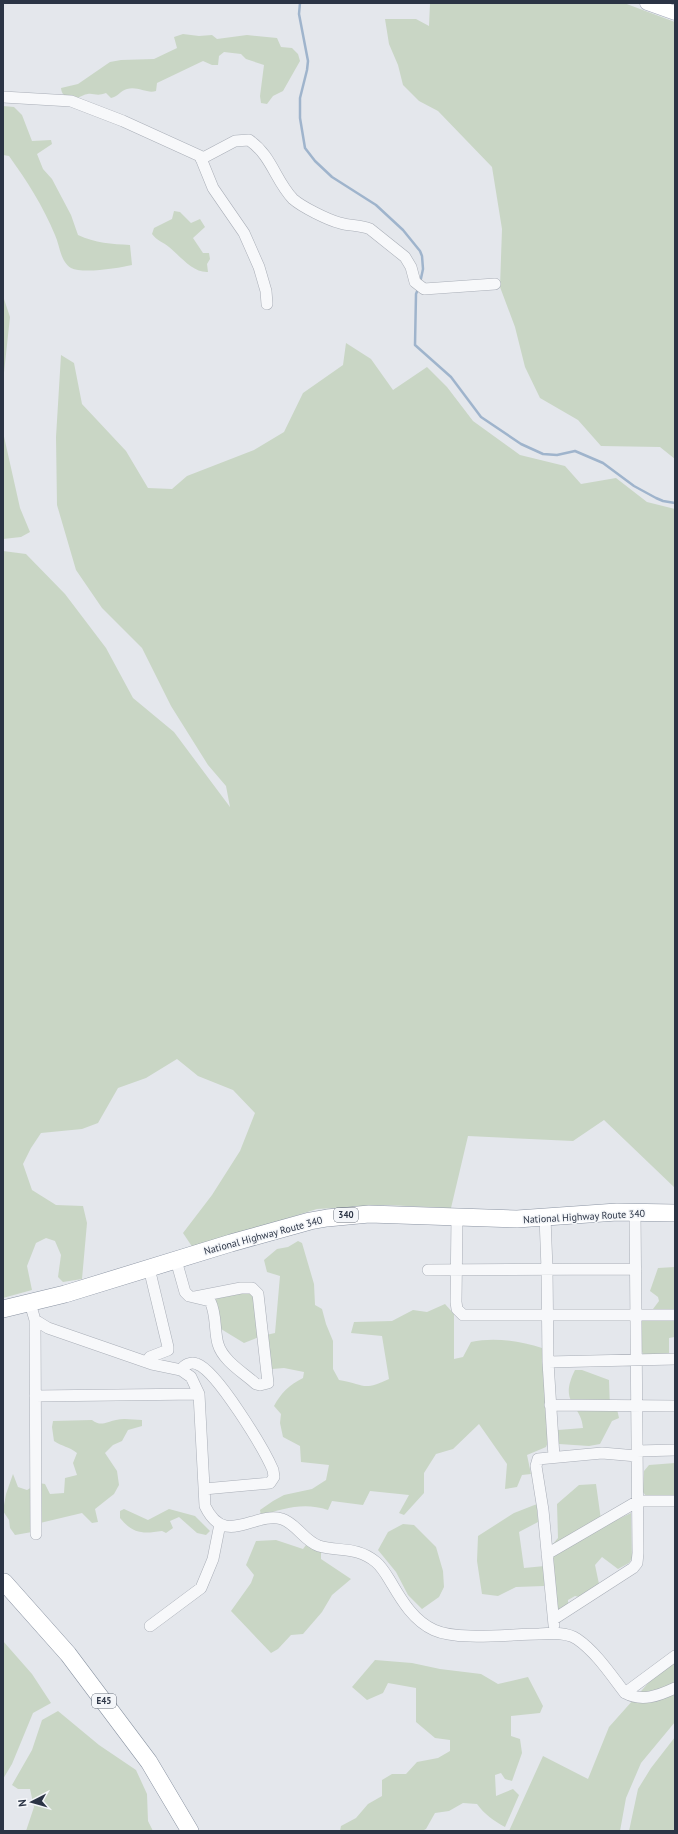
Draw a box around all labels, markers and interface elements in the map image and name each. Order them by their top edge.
street label: National Highway Route 340 [523,1207,646,1226]
road number: 340 [334,1208,358,1222]
street label: National Highway Route 340 [202,1213,324,1258]
road number: E45 [92,1694,116,1708]
north arrow [12,1782,52,1822]
text: N [15,1799,29,1807]

